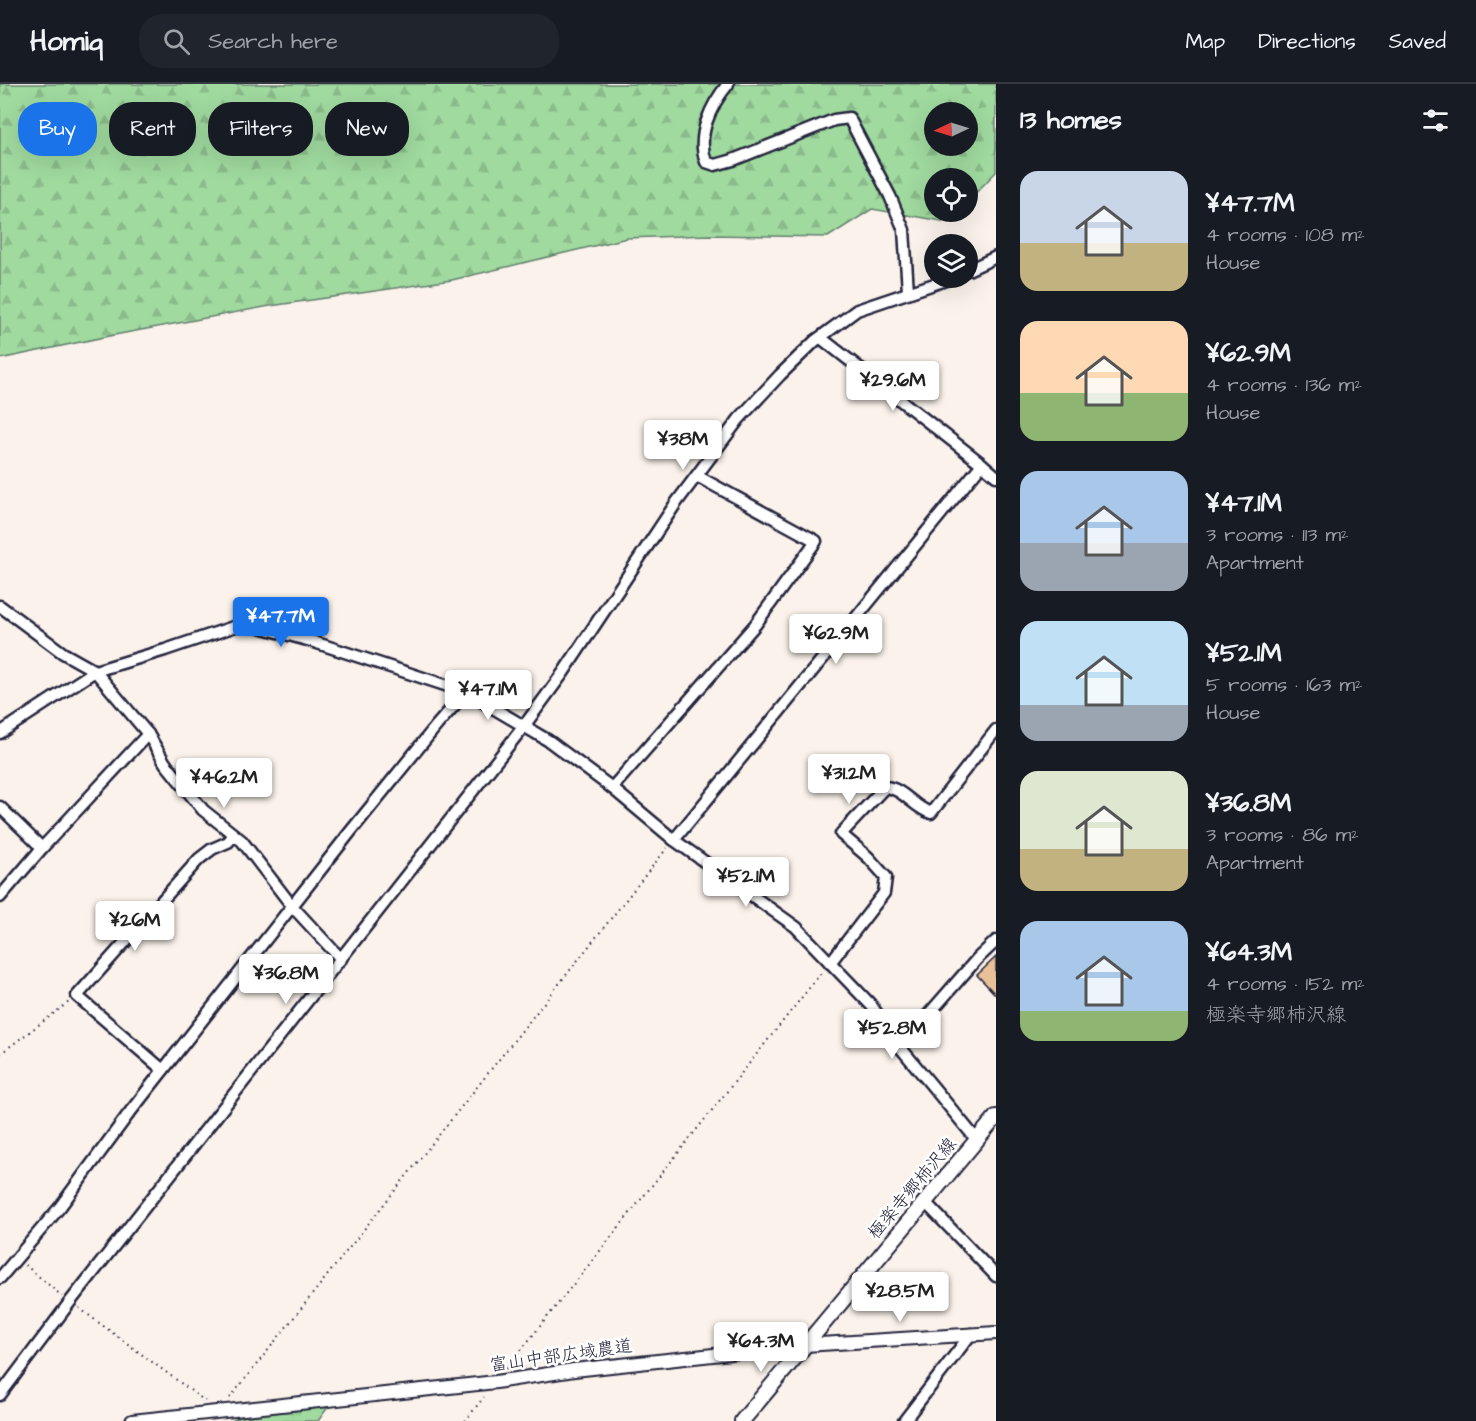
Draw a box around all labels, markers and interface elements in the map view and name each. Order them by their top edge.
search box [139,14,559,68]
text: Homiq [30,22,103,61]
icon: search [160,25,193,58]
text: Search here [208,26,338,57]
text: Map [1185,27,1225,56]
text: Directions [1258,27,1356,56]
text: Saved [1389,27,1446,56]
chip: Buy [18,102,97,156]
chip: Rent [109,102,196,156]
chip: Filters [208,102,313,156]
chip: New [325,102,409,156]
north arrow [924,102,978,156]
map controls [924,102,978,288]
text: 13 homes [1020,102,1122,138]
icon: filters [1419,104,1452,137]
button: locate [924,168,978,222]
text: ¥47.7M [1206,185,1295,221]
icon: home [1068,195,1140,267]
text: 4 rooms · 108 m² [1206,221,1365,249]
button: layers [924,234,978,288]
text: House [1206,249,1260,277]
text: ¥62.9M [1206,335,1291,371]
icon: home [1068,345,1140,417]
pin: ¥29.6M [844,361,942,412]
text: ¥29.6M [860,366,926,394]
text: 4 rooms · 136 m² [1206,371,1362,399]
text: House [1206,399,1260,427]
pin: ¥38M [647,420,719,471]
text: ¥38M [658,425,708,453]
text: ¥47.1M [1206,485,1282,521]
icon: home [1068,495,1140,567]
text: 3 rooms · 113 m² [1206,521,1349,549]
text: Apartment [1206,549,1304,577]
pin: ¥47.7M [232,597,330,648]
text: ¥47.7M [247,602,315,630]
pin: ¥62.9M [787,614,885,665]
text: ¥62.9M [803,619,869,647]
text: ¥52.1M [1206,635,1282,671]
icon: home [1068,645,1140,717]
pin: ¥47.1M [439,670,537,721]
text: 5 rooms · 163 m² [1206,671,1362,699]
text: ¥47.1M [459,675,517,703]
text: House [1206,699,1260,727]
pin: ¥31.2M [800,754,898,805]
pin: ¥46.2M [175,758,273,809]
text: ¥31.2M [822,759,876,787]
text: ¥46.2M [190,763,258,791]
text: ¥36.8M [1206,785,1291,821]
icon: home [1068,795,1140,867]
text: 3 rooms · 86 m² [1206,821,1359,849]
text: Apartment [1206,849,1304,877]
pin: ¥52.1M [697,857,795,908]
text: ¥52.1M [717,862,775,890]
pin: ¥26M [99,901,171,952]
text: ¥26M [109,906,161,934]
text: ¥64.3M [1206,934,1292,970]
icon: home [1068,945,1140,1017]
pin: ¥36.8M [237,954,335,1005]
text: ¥36.8M [253,959,319,987]
text: 4 rooms · 152 m² [1206,970,1365,998]
text: 極楽寺郷柿沢線 [1206,1001,1346,1029]
pin: ¥52.8M [843,1009,941,1060]
text: ¥52.8M [858,1014,926,1042]
street label: 極楽寺郷柿沢線 [862,1132,962,1245]
pin: ¥28.5M [851,1272,949,1323]
text: ¥28.5M [866,1277,934,1305]
pin: ¥64.3M [712,1322,810,1373]
text: ¥64.3M [728,1327,794,1355]
street label: 富山中部広域農道 [488,1333,634,1378]

